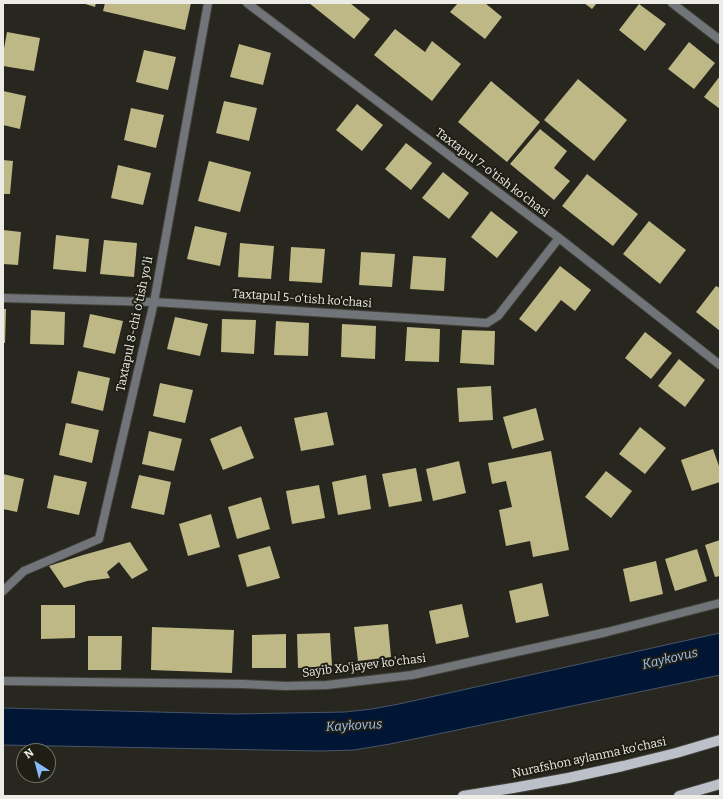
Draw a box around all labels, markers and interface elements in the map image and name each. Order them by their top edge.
street label: Taxtapul 7-o'tish ko'chasi [432,125,552,221]
street label: Taxtapul 8-chi o'tish yo'li [114,255,156,393]
street label: Taxtapul 5-o'tish ko'chasi [232,287,372,311]
water label: Kaykovus [641,645,699,673]
street label: Sayib Xo'jayev ko'chasi [301,651,427,681]
water label: Kaykovus [325,717,383,735]
street label: Nurafshon aylanma ko'chasi [510,735,668,781]
north arrow [16,743,56,783]
text: N [22,746,36,761]

